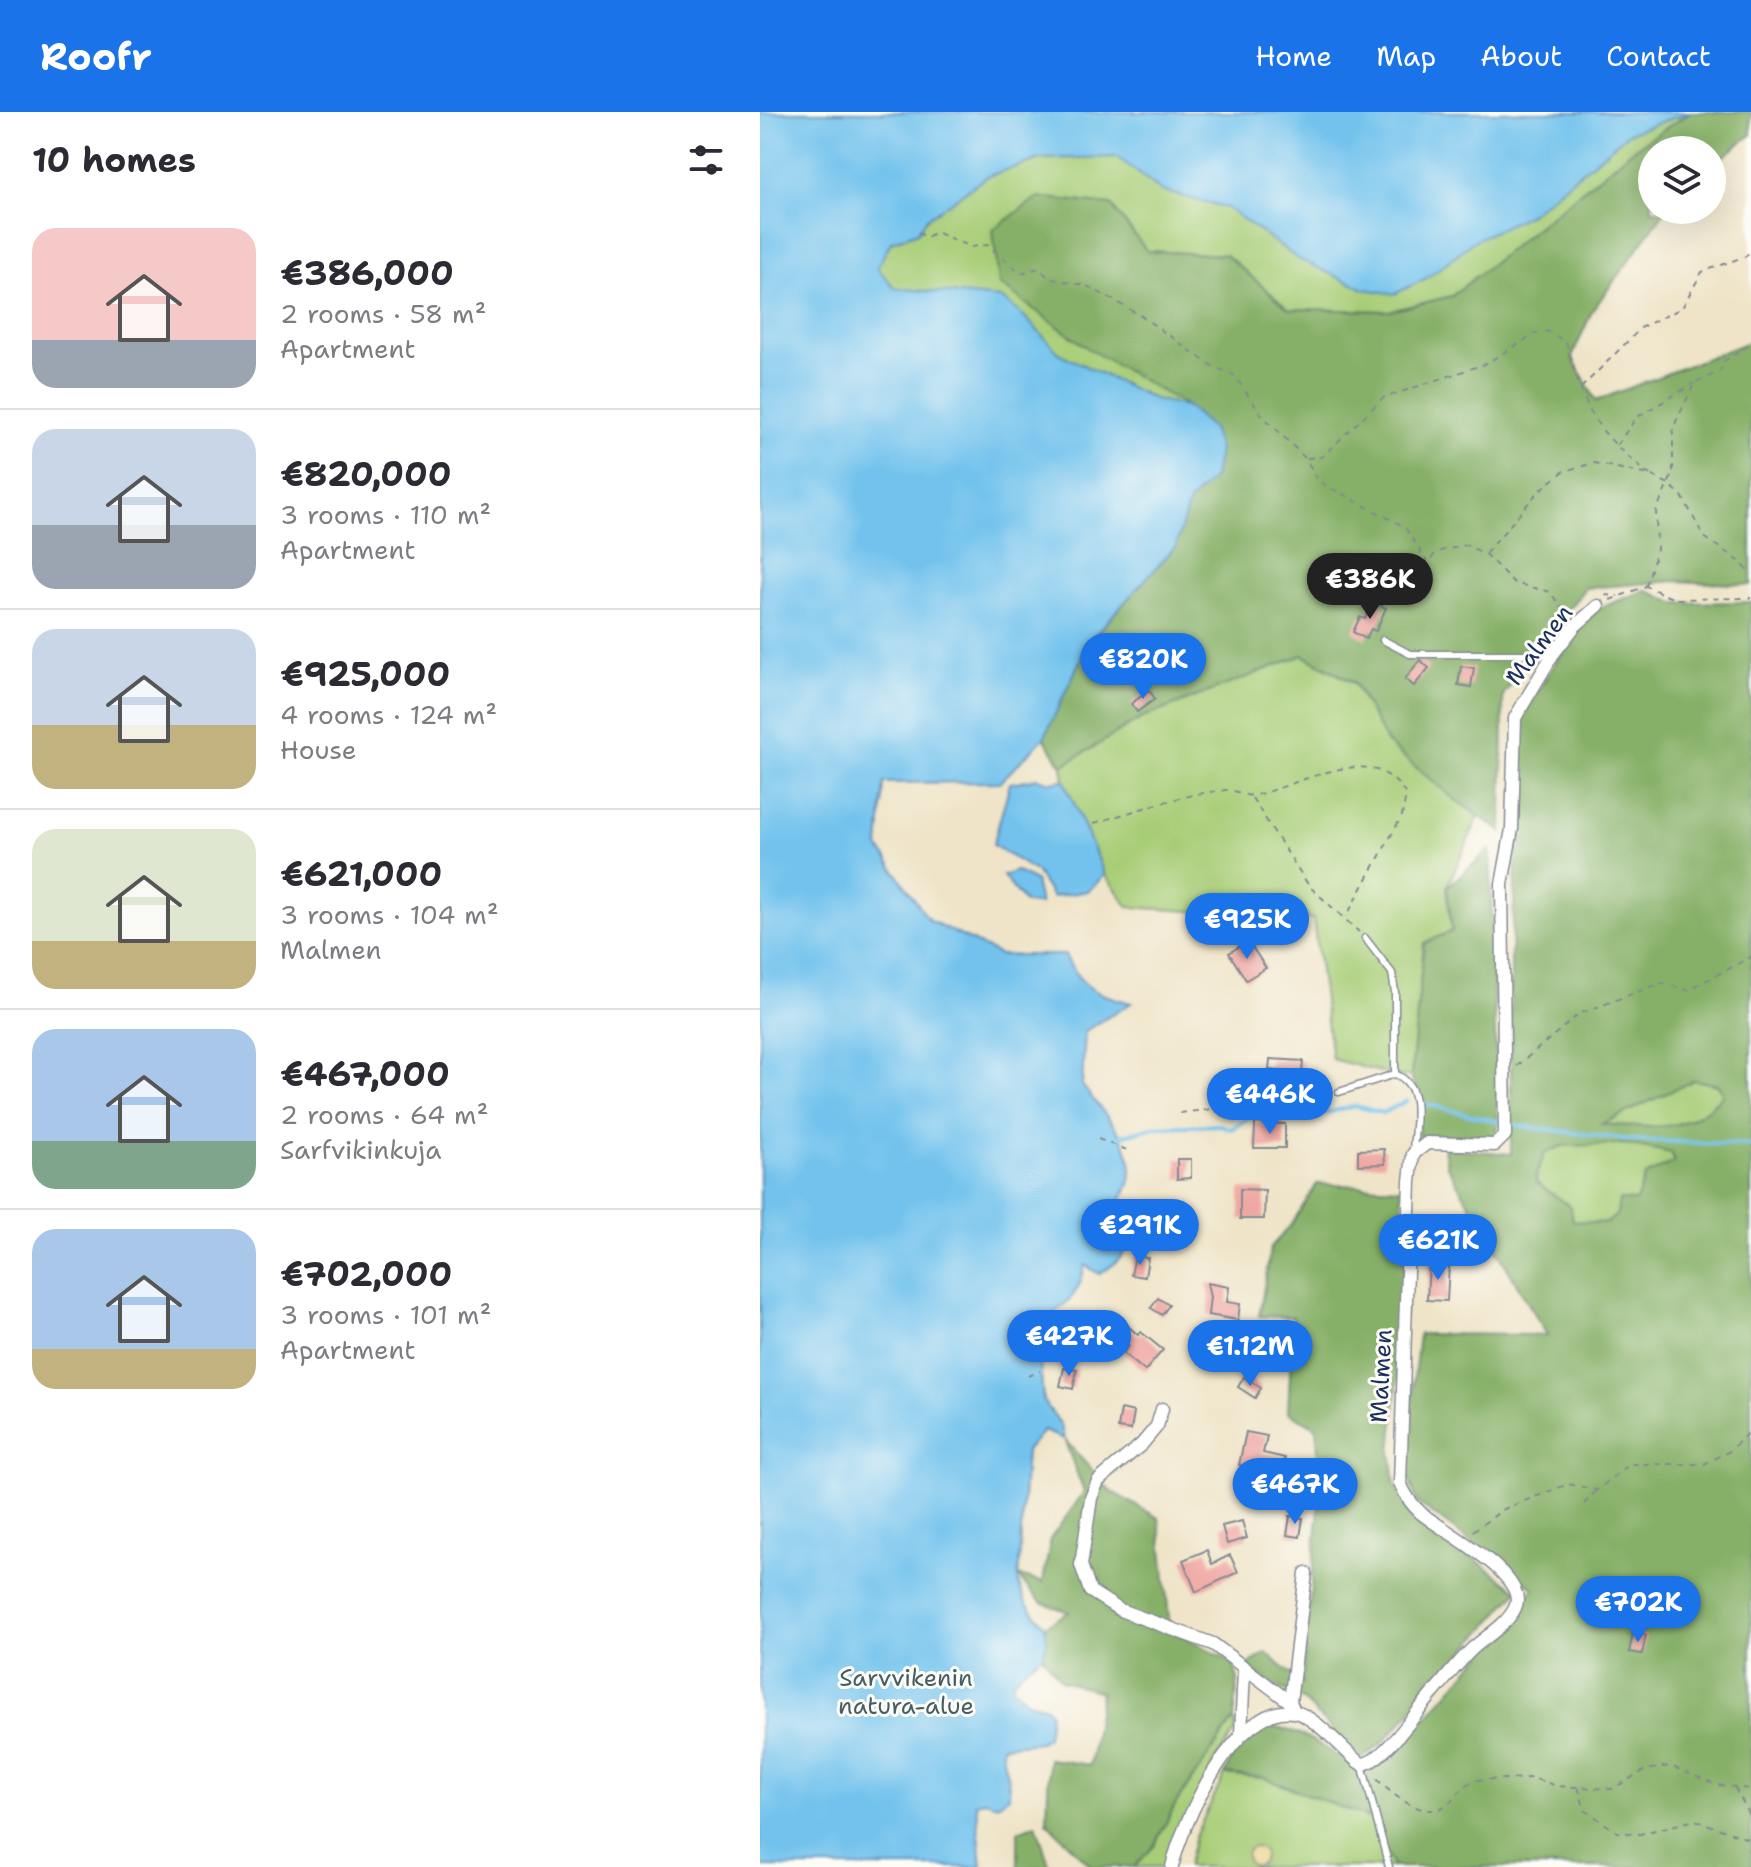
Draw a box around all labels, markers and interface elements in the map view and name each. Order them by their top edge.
text: Roofr [40,31,152,82]
text: Home [1255,37,1332,75]
text: Map [1376,37,1436,75]
text: About [1480,37,1562,75]
text: Contact [1606,37,1711,75]
map controls [1638,136,1726,224]
button: layers [1638,136,1726,224]
text: 10 homes [32,137,196,183]
icon: filters [684,138,728,182]
text: €386,000 [280,250,454,296]
icon: home [96,260,192,356]
text: 2 rooms · 58 m² [280,296,486,331]
text: Apartment [280,331,416,366]
text: €820,000 [280,451,451,497]
icon: home [96,461,192,557]
text: 3 rooms · 110 m² [280,497,491,532]
text: Apartment [280,532,416,567]
pin: €386K [1314,553,1426,621]
text: €386K [1325,561,1415,596]
street label: Malmen [1498,598,1580,692]
pin: €820K [1087,633,1199,701]
text: €820K [1098,641,1188,676]
text: €925,000 [280,651,450,697]
icon: home [96,661,192,757]
text: 4 rooms · 124 m² [280,697,497,732]
text: House [280,732,356,767]
text: €621,000 [280,851,442,897]
icon: home [96,861,192,957]
pin: €925K [1191,893,1303,961]
text: 3 rooms · 104 m² [280,897,499,932]
text: €925K [1203,901,1291,936]
text: Malmen [280,932,382,967]
text: €467,000 [280,1051,450,1097]
icon: home [96,1061,192,1157]
pin: €446K [1214,1068,1326,1136]
text: €446K [1225,1076,1315,1111]
text: 2 rooms · 64 m² [280,1097,488,1132]
text: Sarfvikinkuja [280,1132,441,1167]
pin: €291K [1084,1199,1196,1267]
text: €291K [1099,1207,1181,1242]
pin: €621K [1382,1214,1494,1282]
text: €621K [1397,1222,1479,1257]
text: €702,000 [280,1251,452,1297]
icon: home [96,1261,192,1357]
text: 3 rooms · 101 m² [280,1297,491,1332]
pin: €427K [1013,1310,1125,1378]
text: €427K [1025,1318,1113,1353]
pin: €1.12M [1185,1320,1315,1388]
text: €1.12M [1206,1328,1294,1363]
street label: Malmen [1363,1328,1399,1424]
text: Apartment [280,1332,416,1367]
pin: €467K [1239,1458,1351,1526]
text: €467K [1251,1466,1339,1501]
pin: €702K [1582,1576,1694,1644]
text: €702K [1594,1584,1682,1619]
park label: Sarvvikenin natura-alue [838,1662,974,1722]

